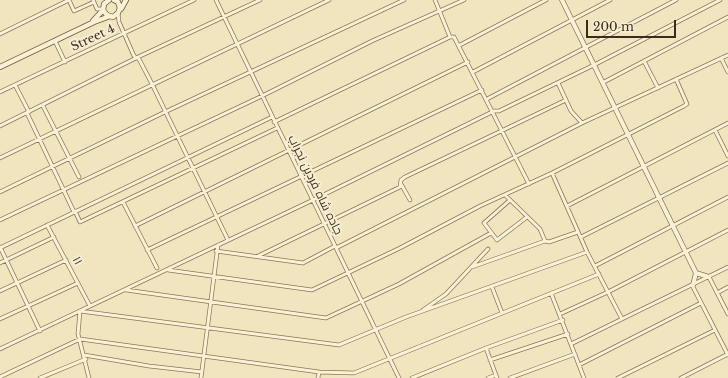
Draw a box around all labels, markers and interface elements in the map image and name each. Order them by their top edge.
scale bar [588,12,678,38]
text: 200 m [593,19,634,34]
street label: Street 4 [69,22,117,54]
street label: جاده شاه فردین نجراب [285,133,345,237]
street label: ۱۱ [69,254,85,268]

